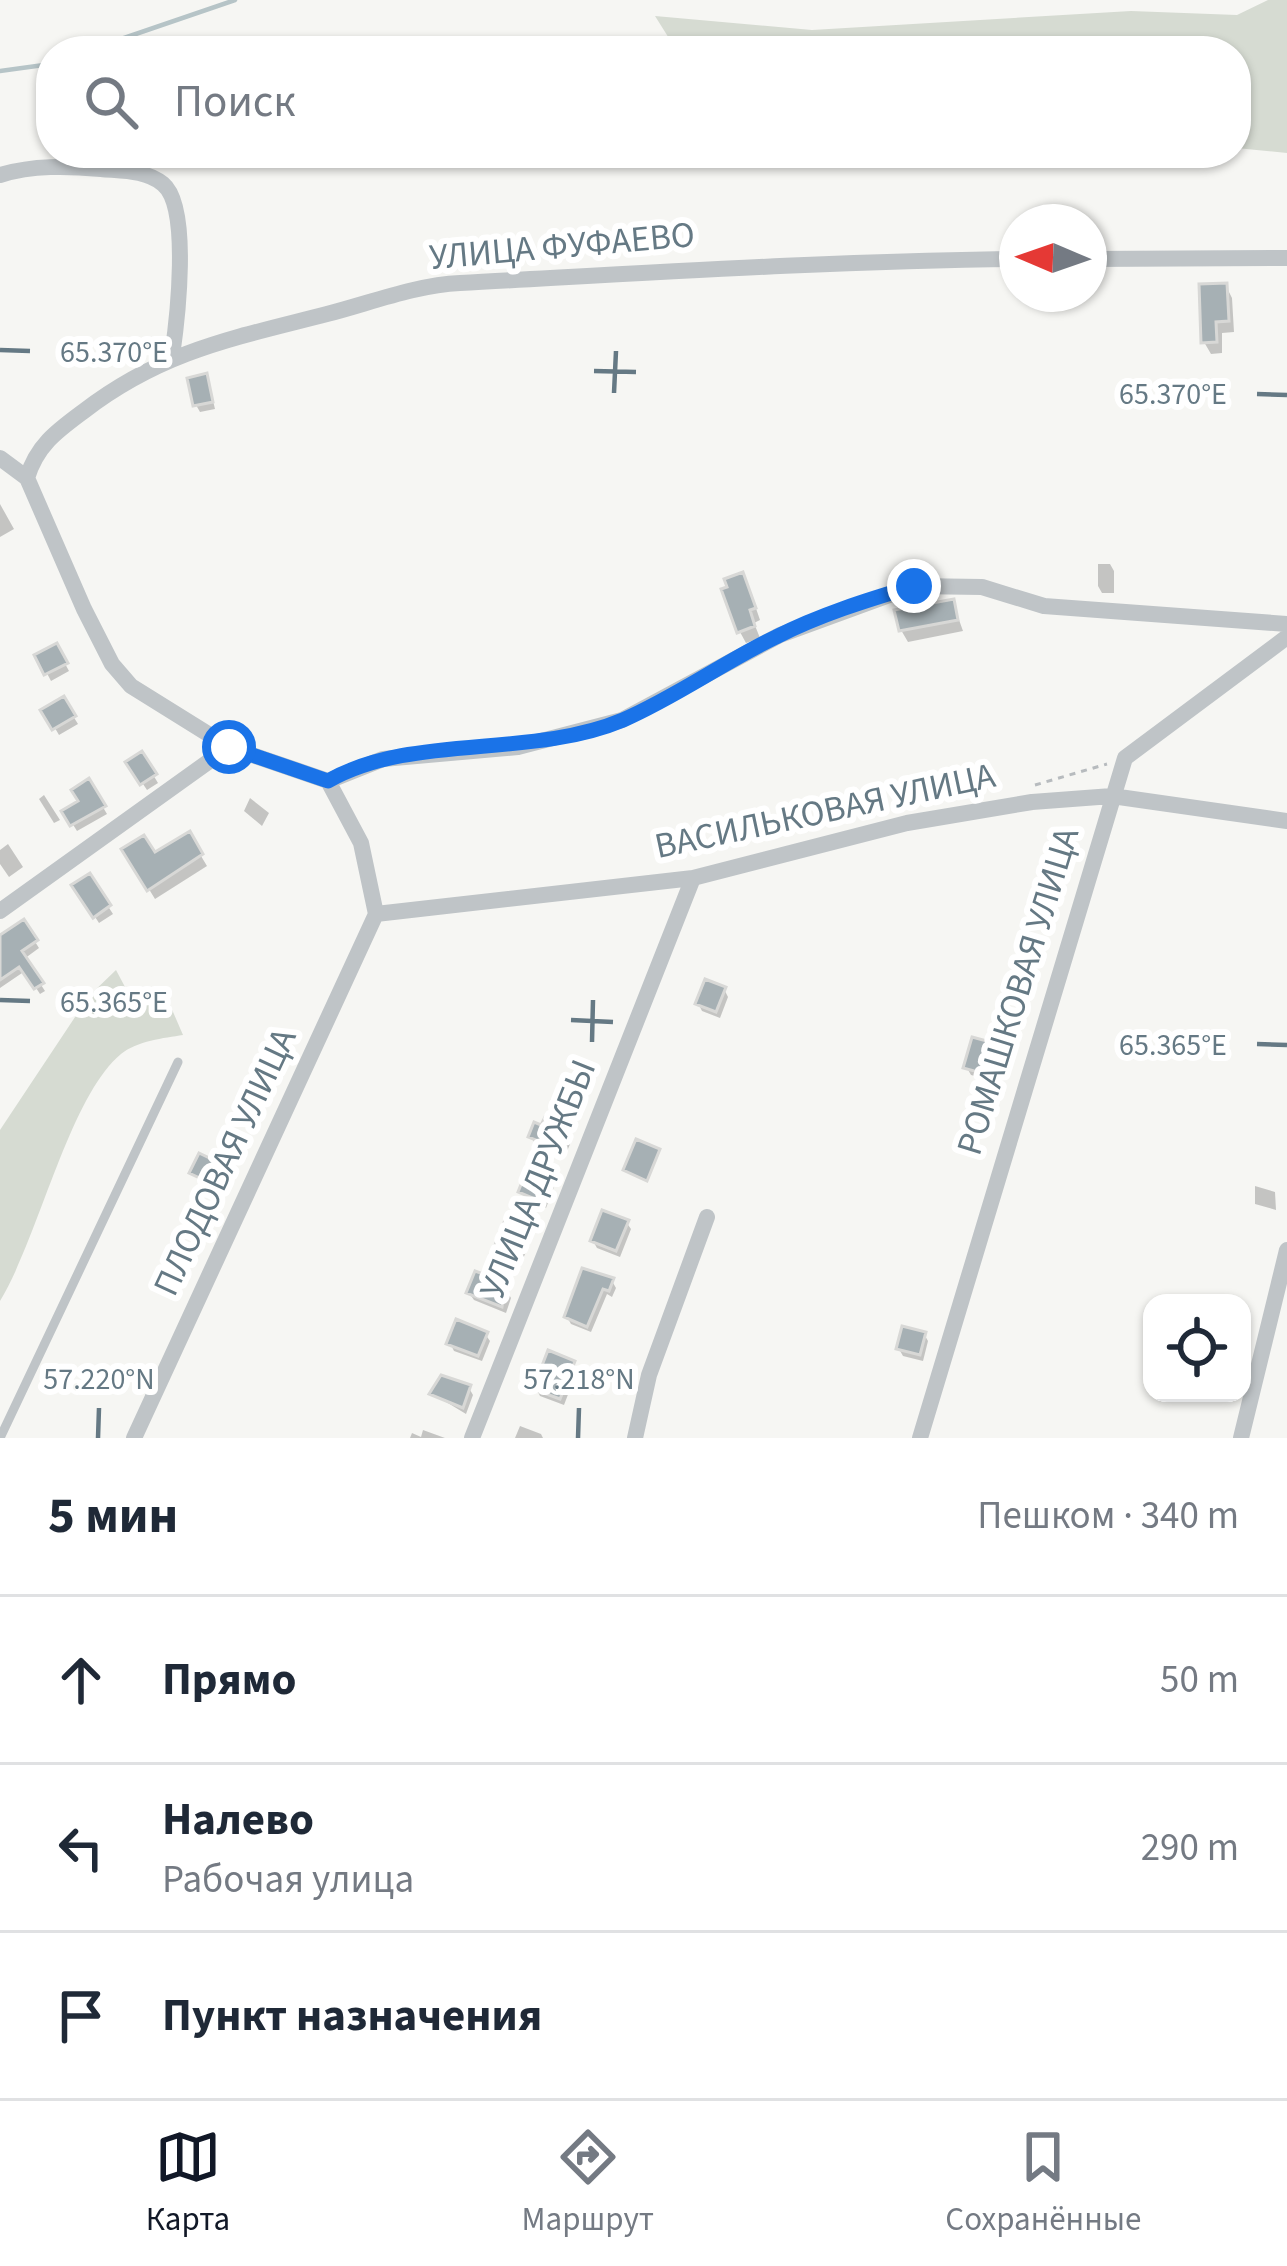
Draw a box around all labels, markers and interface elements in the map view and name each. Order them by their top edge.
search box [36,36,1251,168]
icon: search [78,69,144,135]
text: Поиск [174,70,296,134]
north arrow [999,204,1107,312]
street label: УЛИЦА ФУФАЕВО [427,209,697,283]
text: 65.370°E [60,331,168,374]
text: 65.370°E [1119,373,1227,416]
route end [887,559,941,613]
route start [202,720,256,774]
street label: ВАСИЛЬКОВАЯ УЛИЦА [650,750,1000,872]
street label: РОМАШКОВАЯ УЛИЦА [944,820,1092,1161]
text: 65.365°E [60,981,168,1024]
street label: ПЛОДОВАЯ УЛИЦА [141,1020,309,1304]
text: 65.365°E [1119,1024,1227,1067]
street label: УЛИЦА ДРУЖБЫ [467,1052,609,1306]
map controls [1143,1294,1251,1402]
button: locate [1143,1294,1251,1402]
text: 57.220°N [43,1358,155,1401]
text: 57.218°N [523,1358,635,1401]
text: 5 мин [48,1480,178,1552]
text: Пешком · 340 m [977,1488,1239,1544]
icon: ahead [48,1647,114,1713]
text: Прямо [162,1648,296,1712]
text: 50 m [1160,1652,1239,1708]
text: Налево [162,1788,314,1852]
icon: left [48,1815,114,1881]
text: 290 m [1141,1820,1239,1876]
text: Рабочая улица [162,1852,414,1908]
icon: arrive [48,1983,114,2049]
text: Пункт назначения [162,1984,542,2048]
tab: Карта [146,2124,230,2243]
tab: Маршрут [522,2124,654,2243]
tab: Сохранённые [945,2124,1141,2243]

